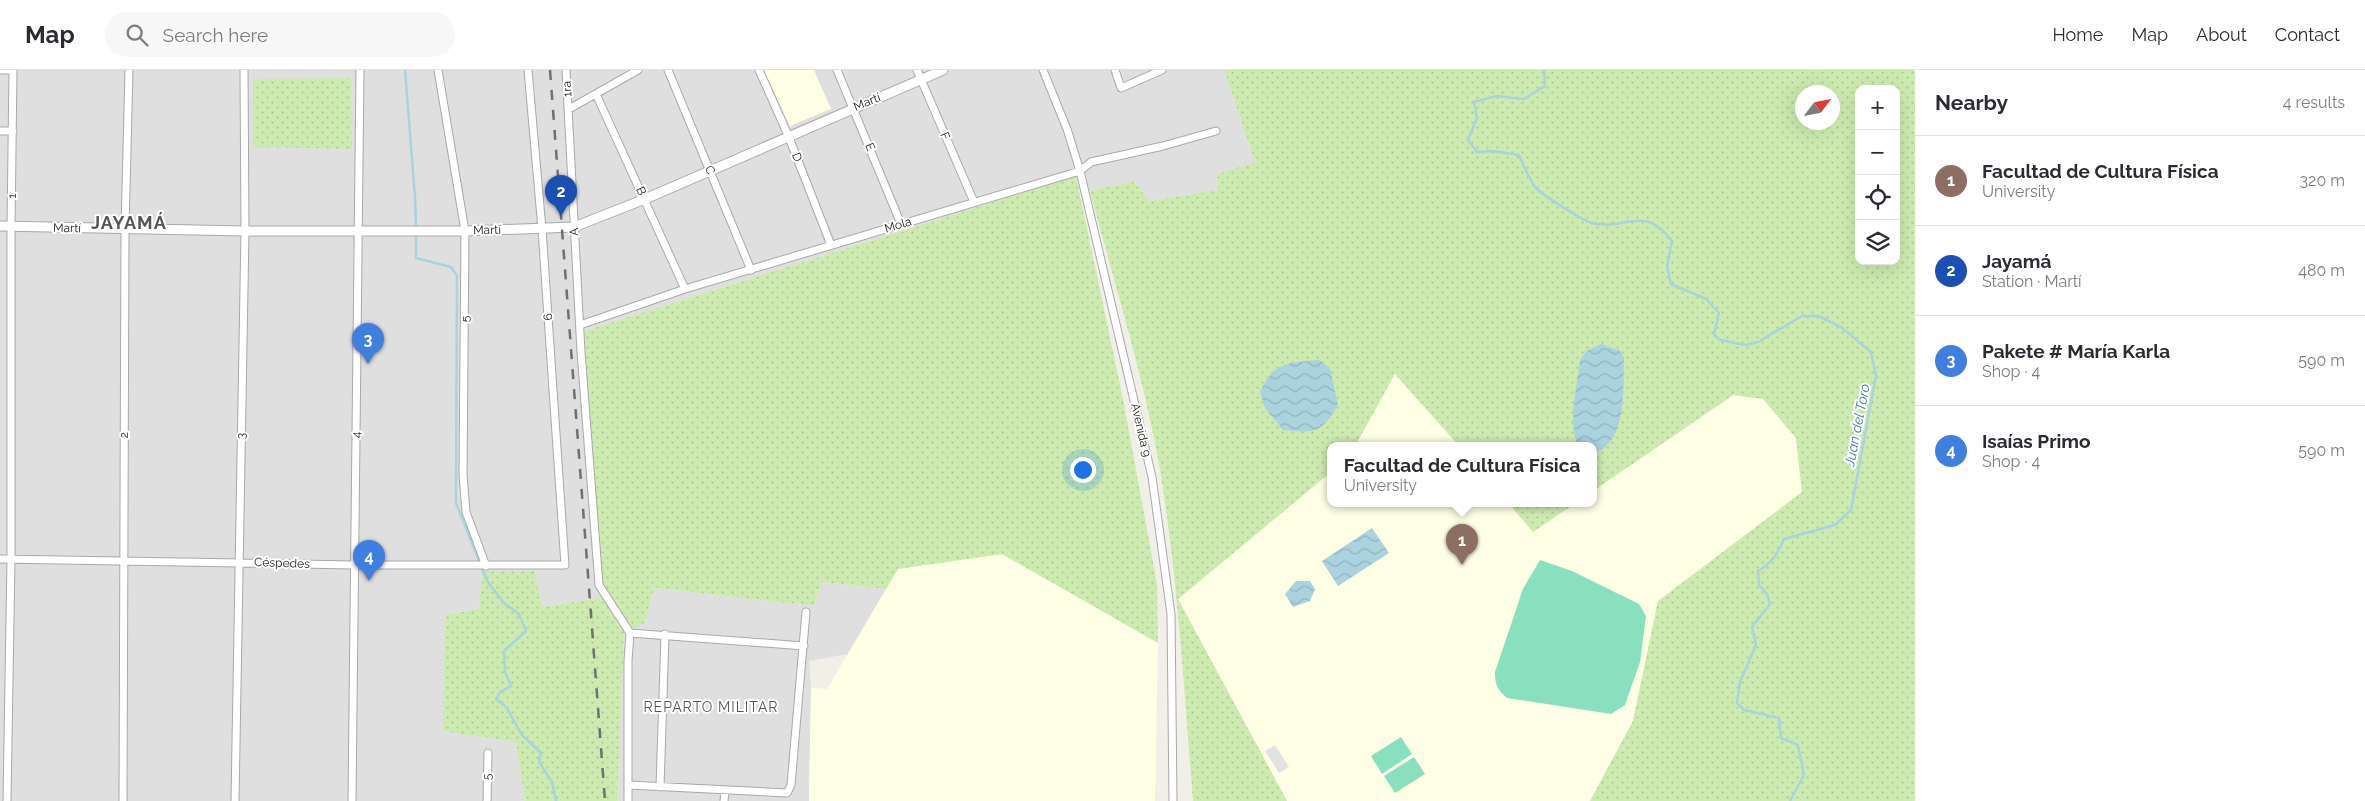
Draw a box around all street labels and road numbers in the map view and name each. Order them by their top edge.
street label: 1ra [559,81,575,97]
street label: Martí [851,90,883,114]
street label: F [937,130,953,142]
street label: E [862,141,878,153]
street label: D [789,150,805,164]
street label: C [702,163,718,177]
street label: B [633,184,649,198]
street label: 1 [5,193,19,199]
street label: Mola [883,214,913,236]
street label: Martí [53,221,81,235]
street label: Martí [473,223,501,237]
street label: A [567,228,581,236]
street label: 6 [541,313,555,321]
street label: 5 [458,315,472,322]
street label: Avenida 9 [1128,402,1154,458]
street label: 4 [349,431,363,438]
street label: 2 [117,432,131,438]
street label: 3 [234,433,248,439]
street label: Céspedes [254,555,310,571]
street label: 5 [480,773,494,780]

